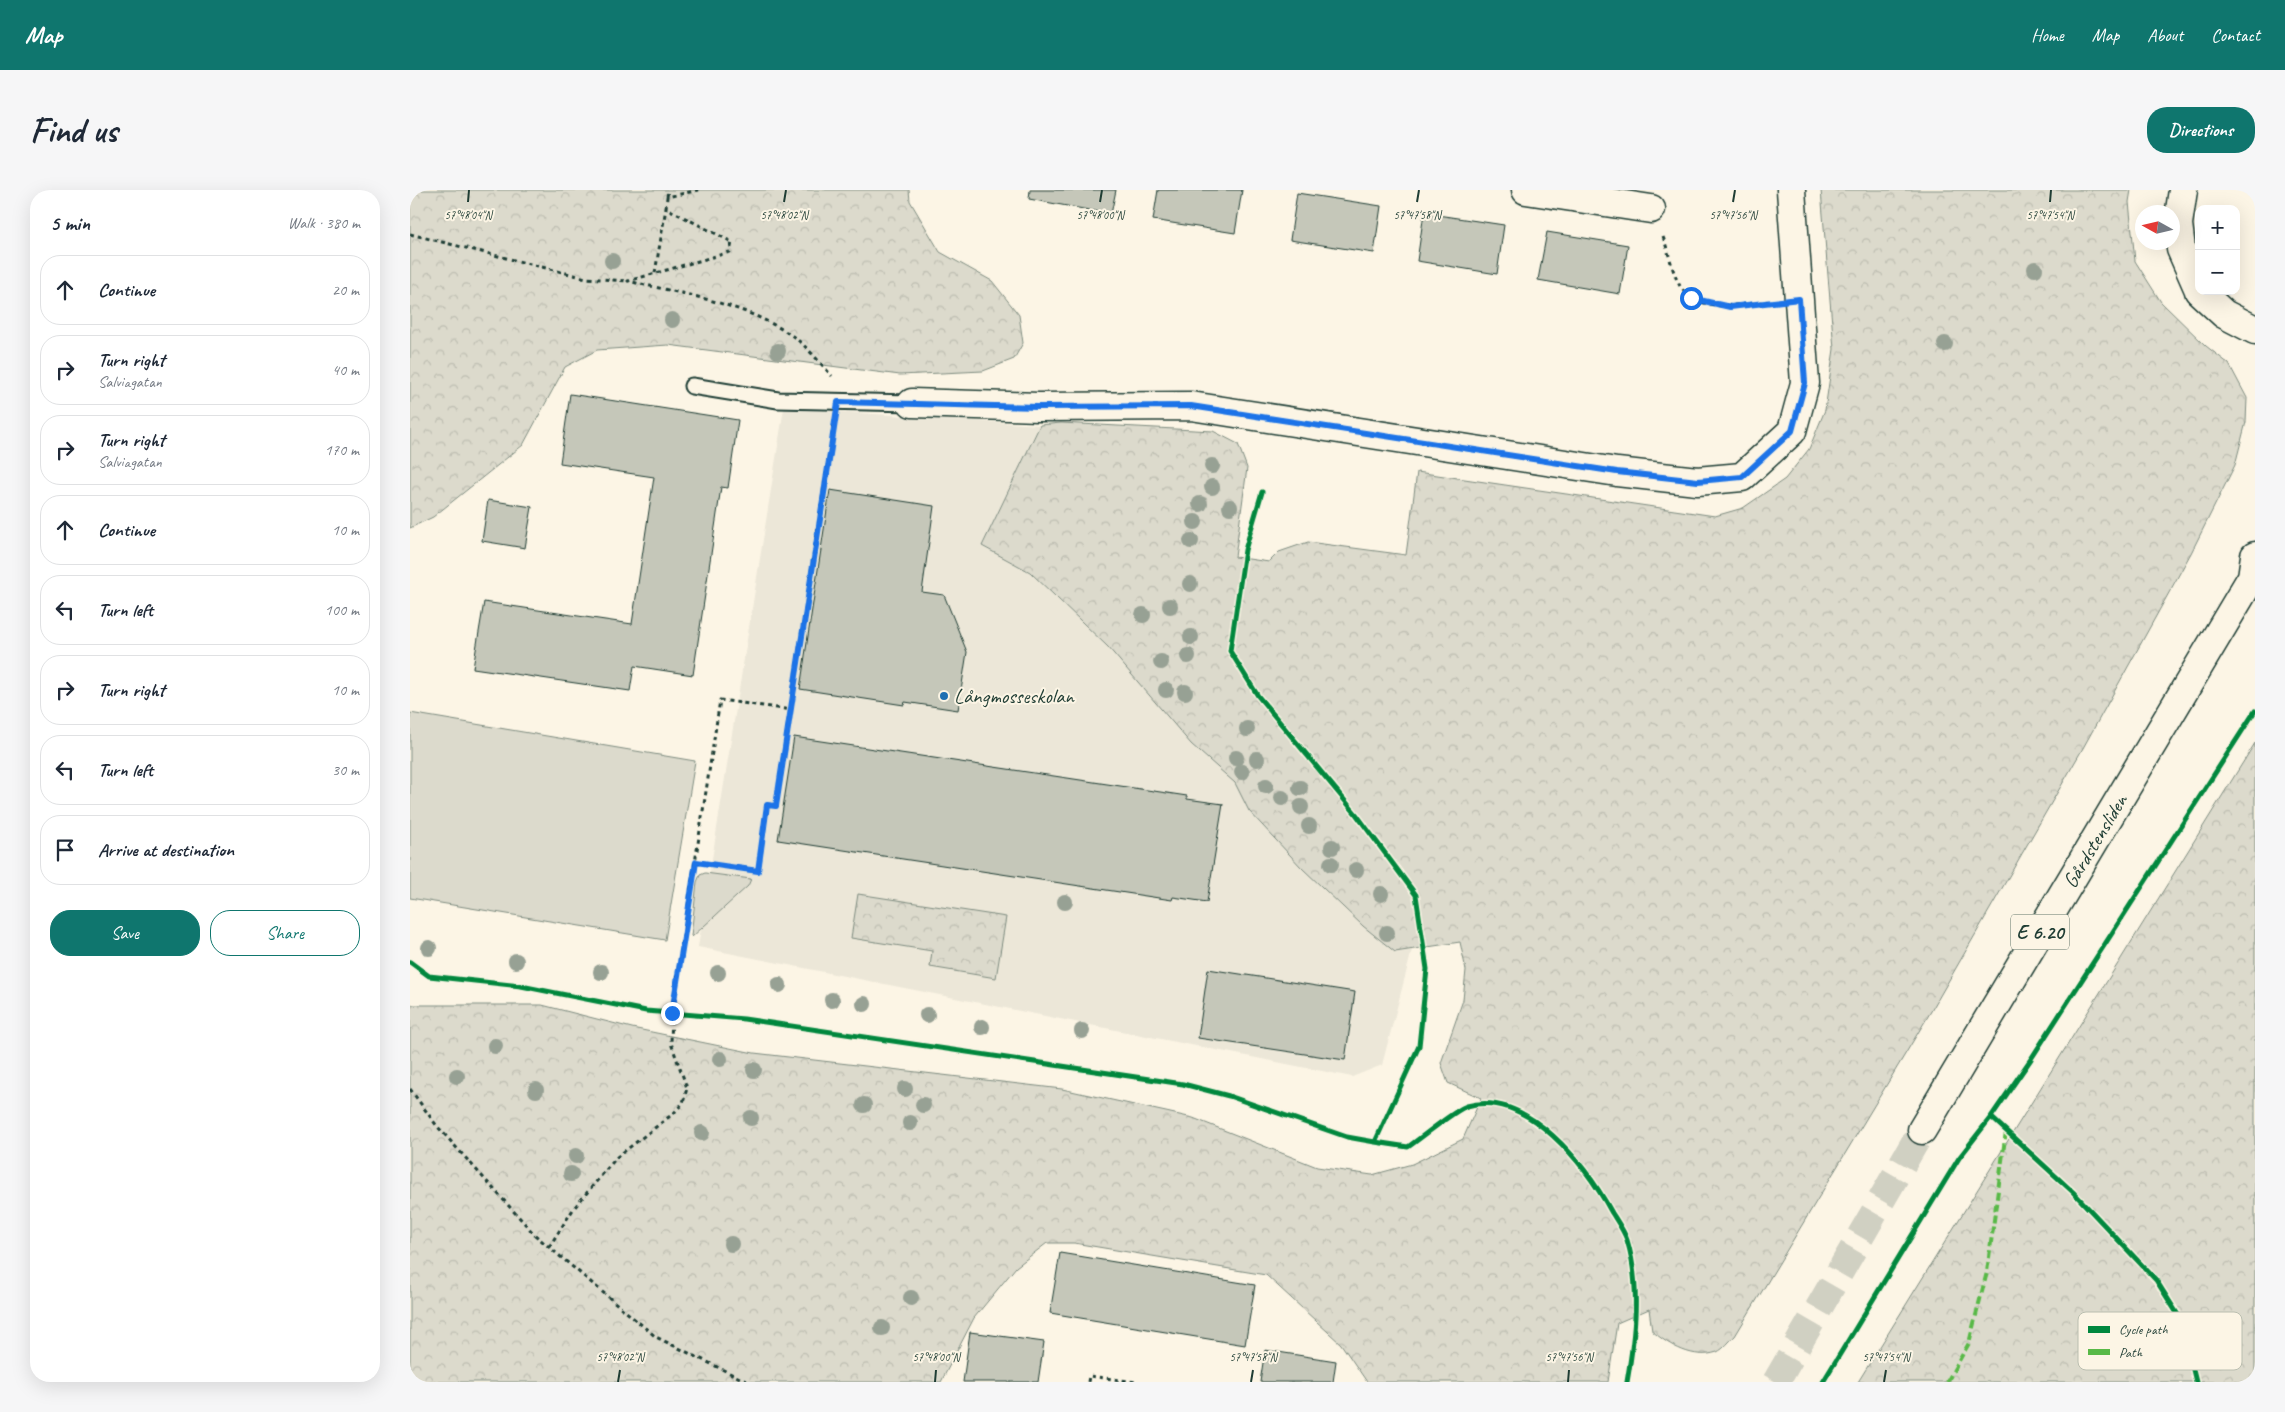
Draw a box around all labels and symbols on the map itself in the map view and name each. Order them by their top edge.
north arrow [2135,205,2180,250]
text: 57°48'04"N [444,207,493,223]
text: 57°48'02"N [760,207,809,223]
text: 57°48'00"N [1076,207,1125,223]
text: 57°47'58"N [1393,207,1442,223]
text: 57°47'56"N [1709,207,1758,223]
text: 57°47'54"N [2026,207,2075,223]
route start [1680,287,1703,310]
place label: Långmosseskolan [954,683,1075,709]
marker: Långmosseskolan [938,690,950,702]
street label: Gårdstensliden [2057,788,2134,893]
road number: E 6.20 [2011,914,2069,950]
route end [661,1002,684,1025]
legend [2078,1312,2242,1370]
text: Cycle path [2119,1321,2168,1338]
text: Path [2119,1344,2143,1361]
text: 57°48'02"N [596,1349,645,1365]
text: 57°48'00"N [912,1349,961,1365]
text: 57°47'58"N [1229,1349,1278,1365]
text: 57°47'56"N [1545,1349,1594,1365]
text: 57°47'54"N [1862,1349,1911,1365]

